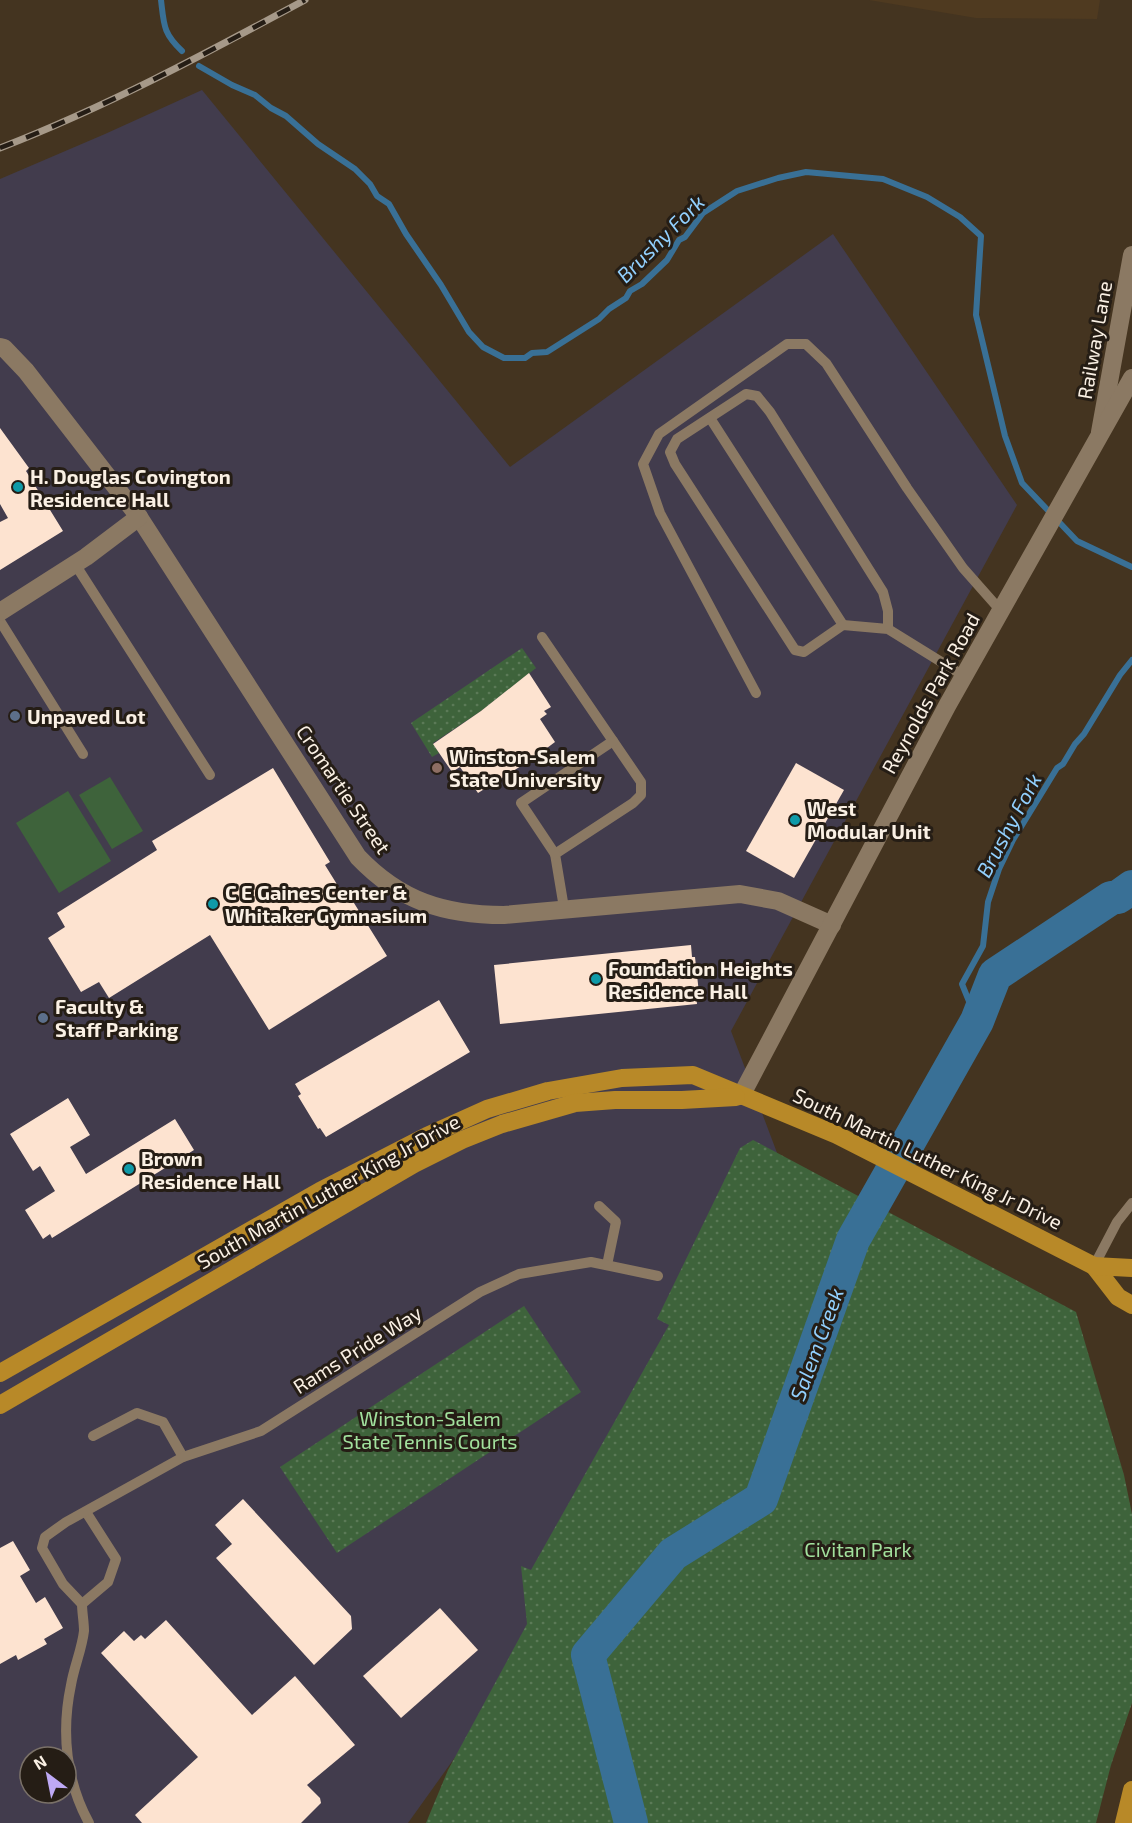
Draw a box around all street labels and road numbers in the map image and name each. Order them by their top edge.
street label: Railway Lane [1072,279,1116,401]
street label: Reynolds Park Road [876,609,984,777]
street label: Cromartie Street [292,720,396,858]
street label: South Martin Luther King Jr Drive [789,1082,1067,1234]
street label: South Martin Luther King Jr Drive [192,1109,464,1273]
street label: Rams Pride Way [288,1300,426,1398]

